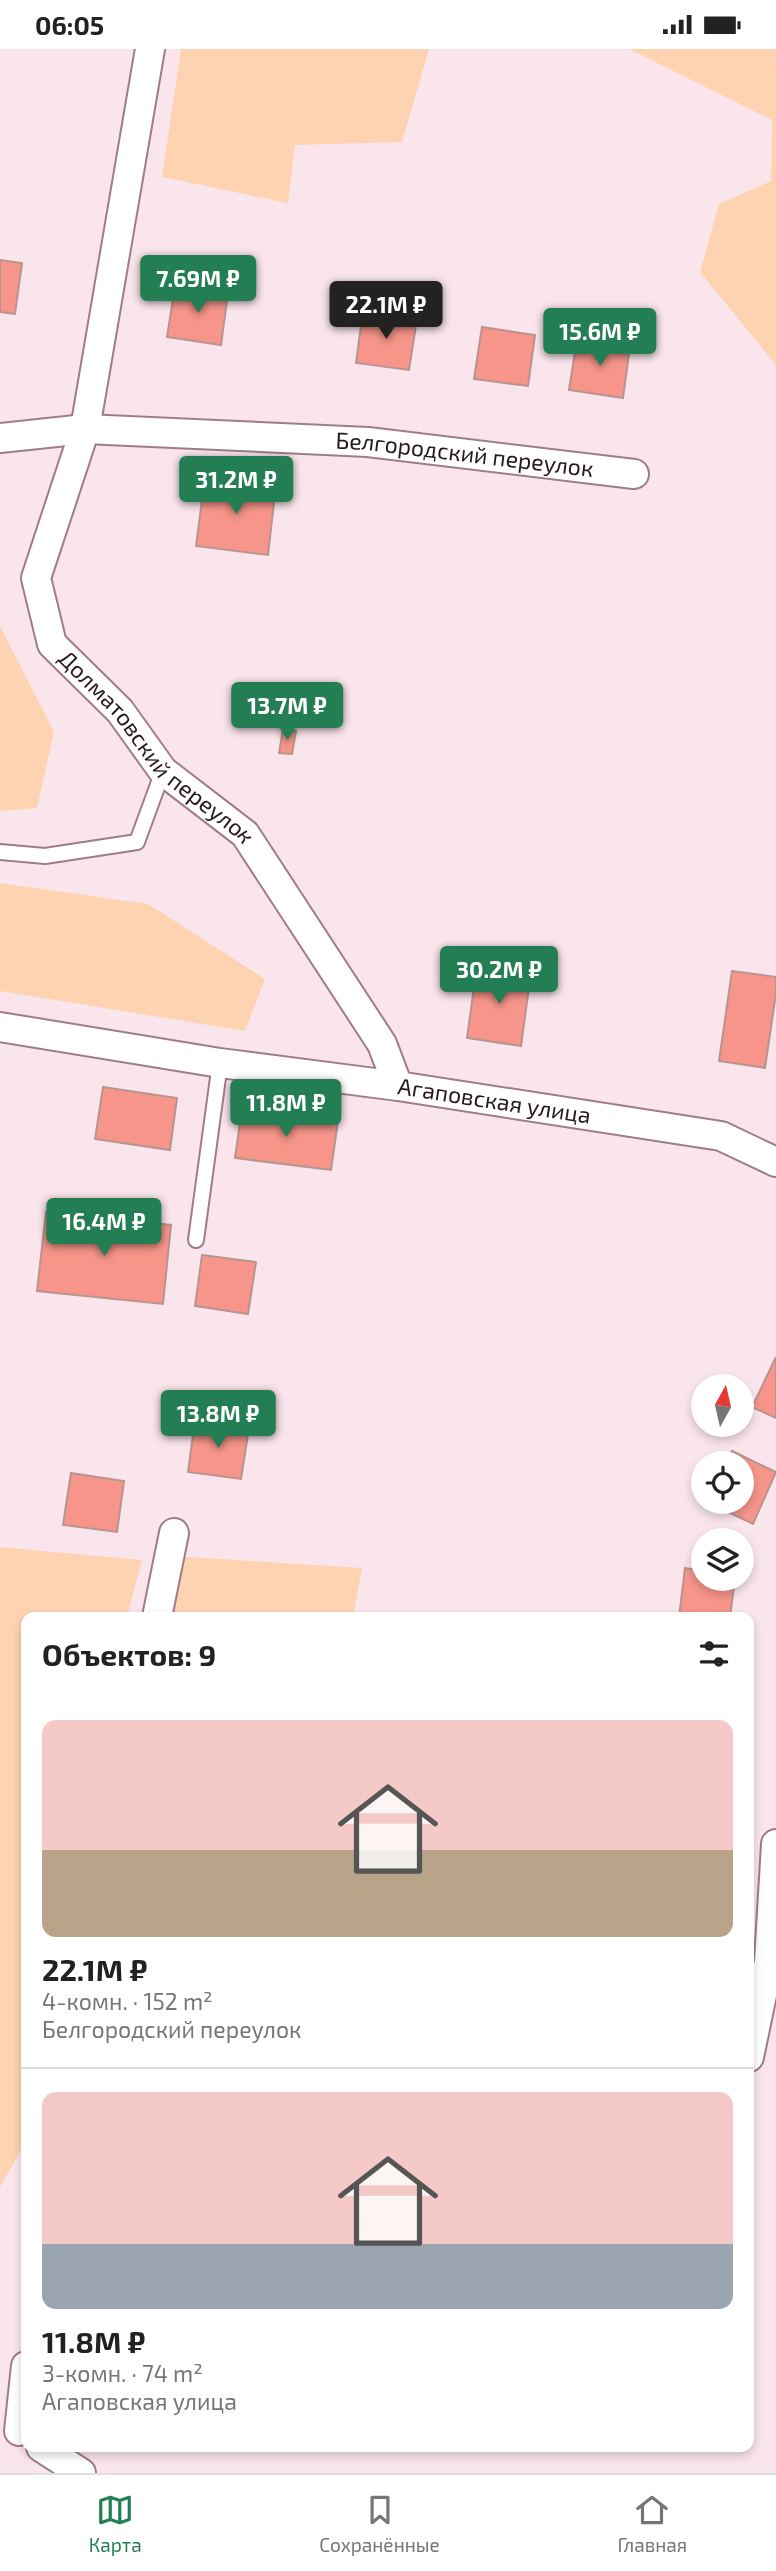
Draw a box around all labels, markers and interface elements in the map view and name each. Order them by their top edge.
text: 06:05 [35,9,104,40]
pin: 7.69M ₽ [133,255,263,315]
text: 7.69M ₽ [156,264,240,292]
pin: 22.1M ₽ [321,281,451,341]
text: 22.1M ₽ [346,290,426,318]
pin: 15.6M ₽ [535,309,665,368]
text: 15.6M ₽ [559,317,641,345]
street label: Белгородский переулок [335,426,595,482]
pin: 31.2M ₽ [171,456,301,516]
text: 31.2M ₽ [195,465,277,493]
street label: Долматовский переулок [53,644,262,848]
pin: 13.7M ₽ [222,683,352,742]
text: 13.7M ₽ [247,691,327,719]
pin: 30.2M ₽ [434,947,564,1006]
text: 30.2M ₽ [456,955,542,983]
street label: Агаповская улица [396,1071,593,1129]
pin: 11.8M ₽ [221,1079,351,1139]
text: 11.8M ₽ [246,1088,326,1116]
pin: 16.4M ₽ [39,1199,169,1258]
text: 16.4M ₽ [62,1207,146,1235]
north arrow [691,1374,754,1437]
map controls [691,1374,754,1591]
pin: 13.8M ₽ [153,1391,283,1450]
text: 13.8M ₽ [177,1399,259,1427]
button: locate [691,1451,754,1514]
button: layers [691,1528,754,1591]
icon: filters [695,1635,733,1673]
text: Объектов: 9 [42,1636,216,1672]
icon: home [325,1766,451,1892]
text: 22.1M ₽ [42,1951,148,1987]
text: 4-комн. · 152 m² [42,1987,213,2015]
text: Белгородский переулок [42,2015,301,2043]
icon: home [325,2138,451,2264]
text: 11.8M ₽ [42,2323,146,2359]
text: 3-комн. · 74 m² [42,2359,203,2387]
text: Агаповская улица [42,2387,237,2415]
tab: Карта [89,2491,142,2556]
tab: Сохранённые [319,2491,440,2556]
tab: Главная [617,2491,687,2556]

